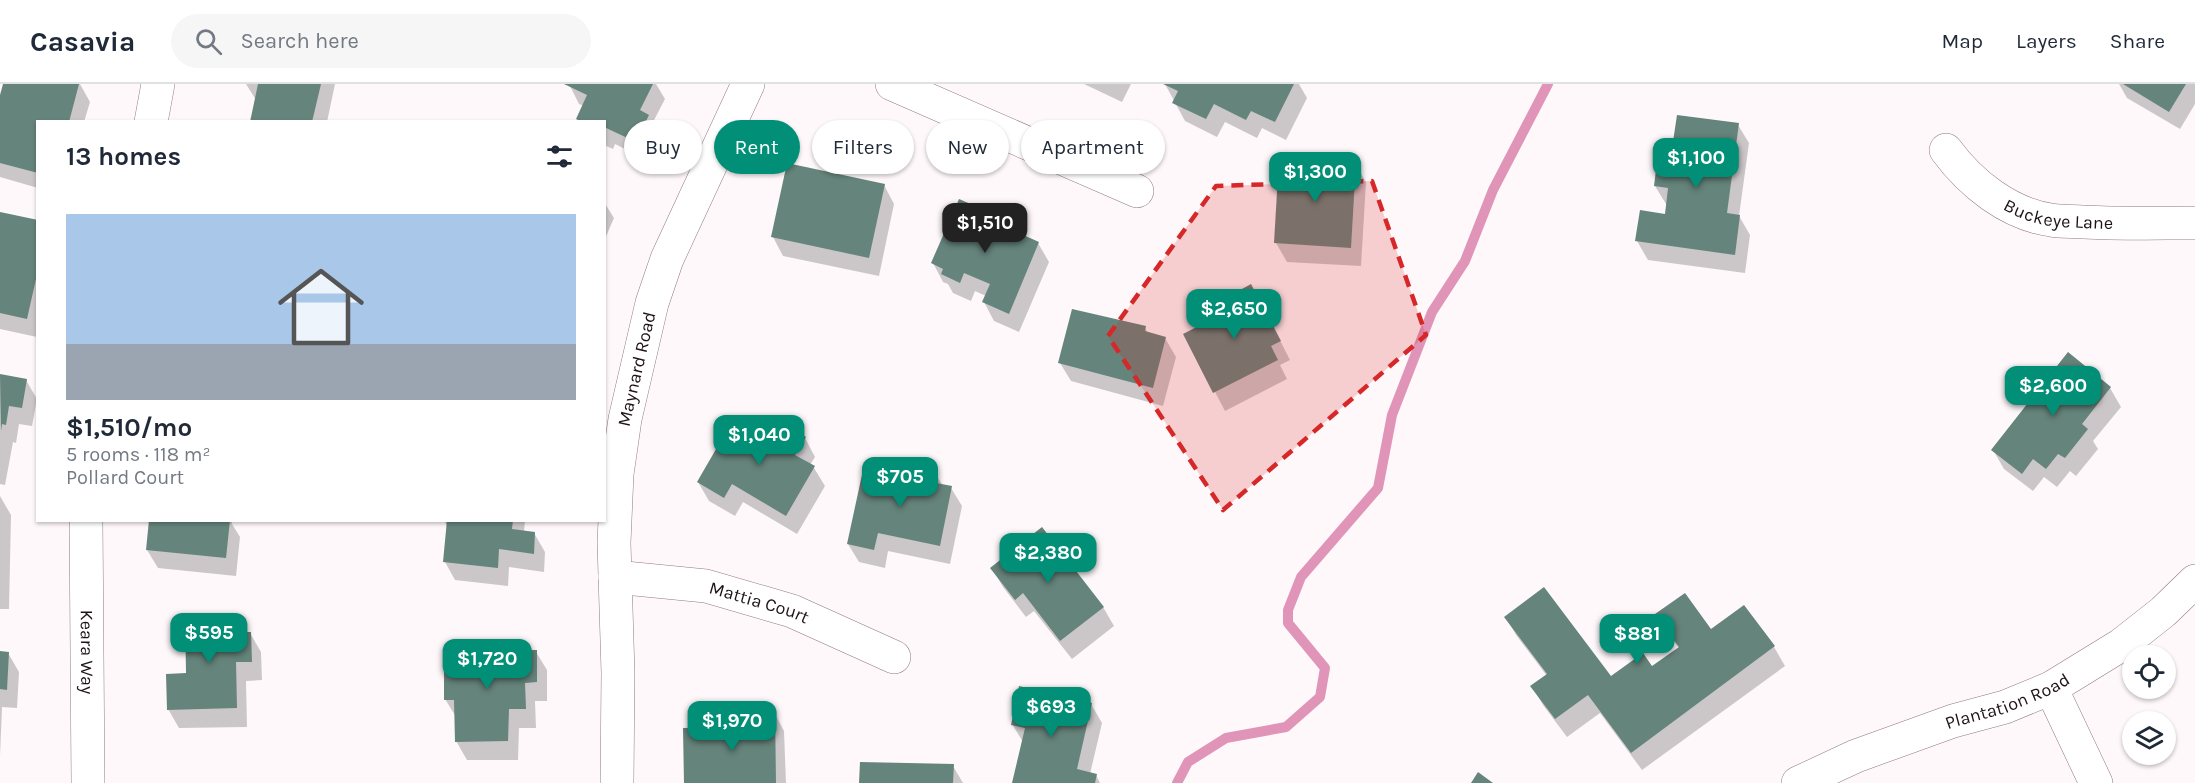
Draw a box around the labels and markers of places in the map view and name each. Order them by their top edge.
pin: $1,100 [1647,138,1745,189]
pin: $1,300 [1266,152,1364,203]
pin: $1,510 [936,203,1034,254]
pin: $2,650 [1185,289,1283,340]
pin: $2,600 [2004,366,2102,417]
pin: $1,040 [710,415,808,466]
pin: $705 [864,457,936,508]
pin: $2,380 [999,533,1097,584]
pin: $595 [173,613,245,664]
pin: $881 [1601,614,1673,665]
pin: $1,720 [438,639,536,690]
pin: $693 [1015,687,1087,738]
pin: $1,970 [683,701,781,752]

